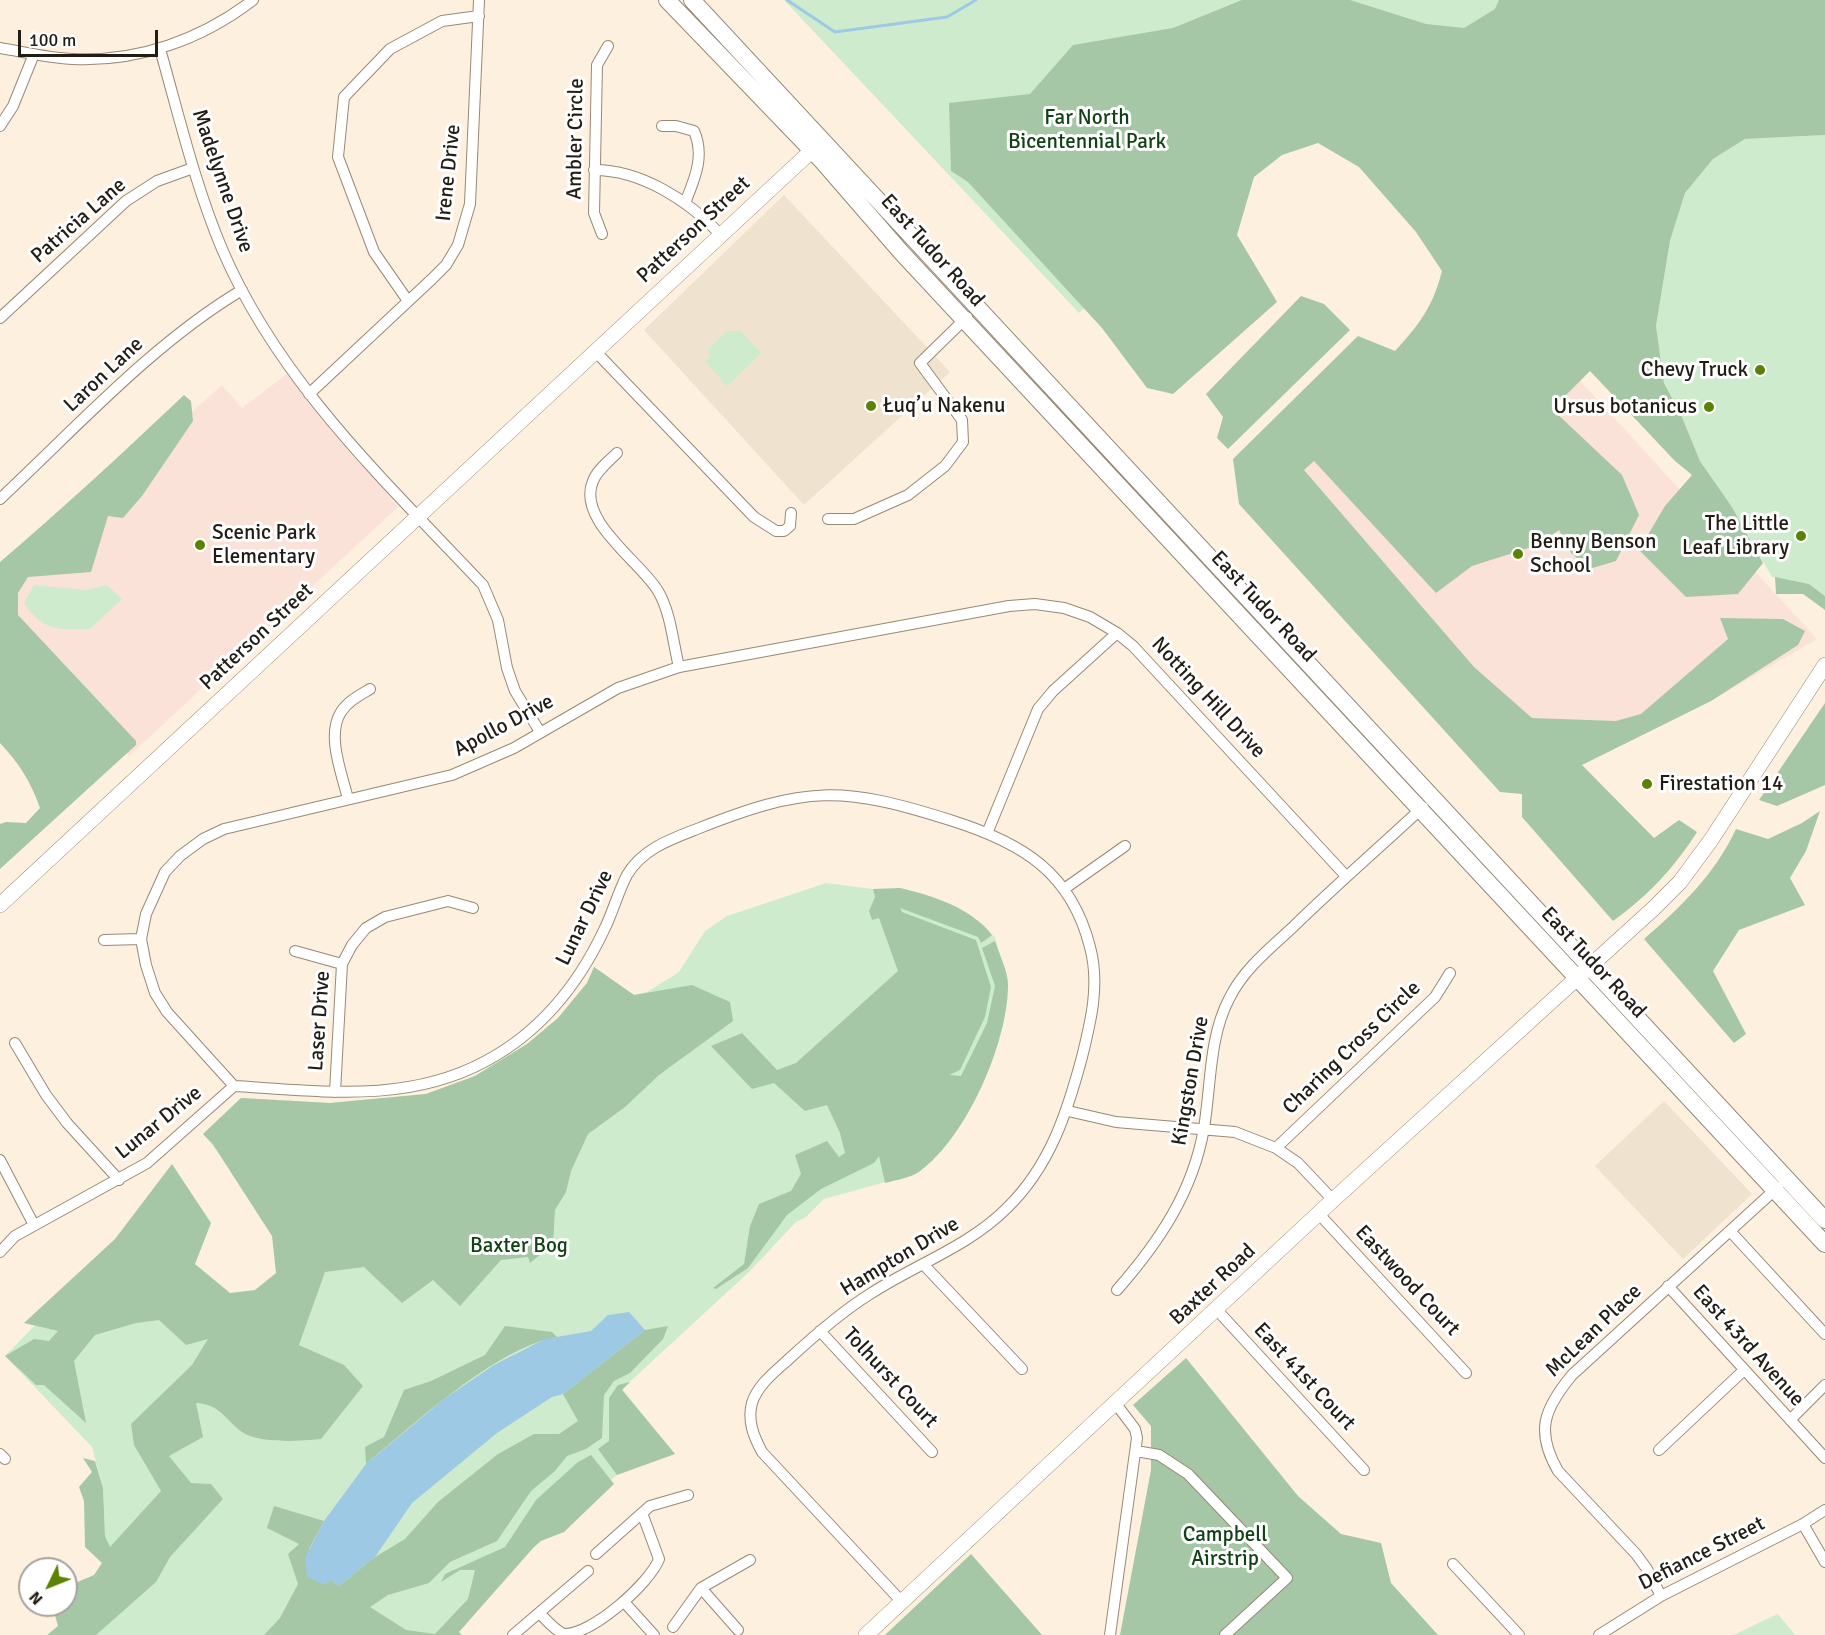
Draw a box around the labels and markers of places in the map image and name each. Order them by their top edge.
place label: Chevy Truck [1641,357,1748,383]
marker: Chevy Truck [1753,363,1767,377]
place label: Łuq’u Nakenu [883,393,1006,419]
place label: Ursus botanicus [1553,394,1697,420]
marker: Łuq’u Nakenu [864,399,878,413]
marker: Ursus botanicus [1702,400,1716,414]
place label: The Little Leaf Library [1682,511,1789,561]
place label: Scenic Park Elementary [212,520,316,570]
place label: Benny Benson School [1530,529,1656,579]
marker: The Little Leaf Library [1794,529,1808,543]
marker: Scenic Park Elementary [193,538,207,552]
marker: Benny Benson School [1511,547,1525,561]
place label: Firestation 14 [1659,771,1783,797]
marker: Firestation 14 [1640,777,1654,791]

